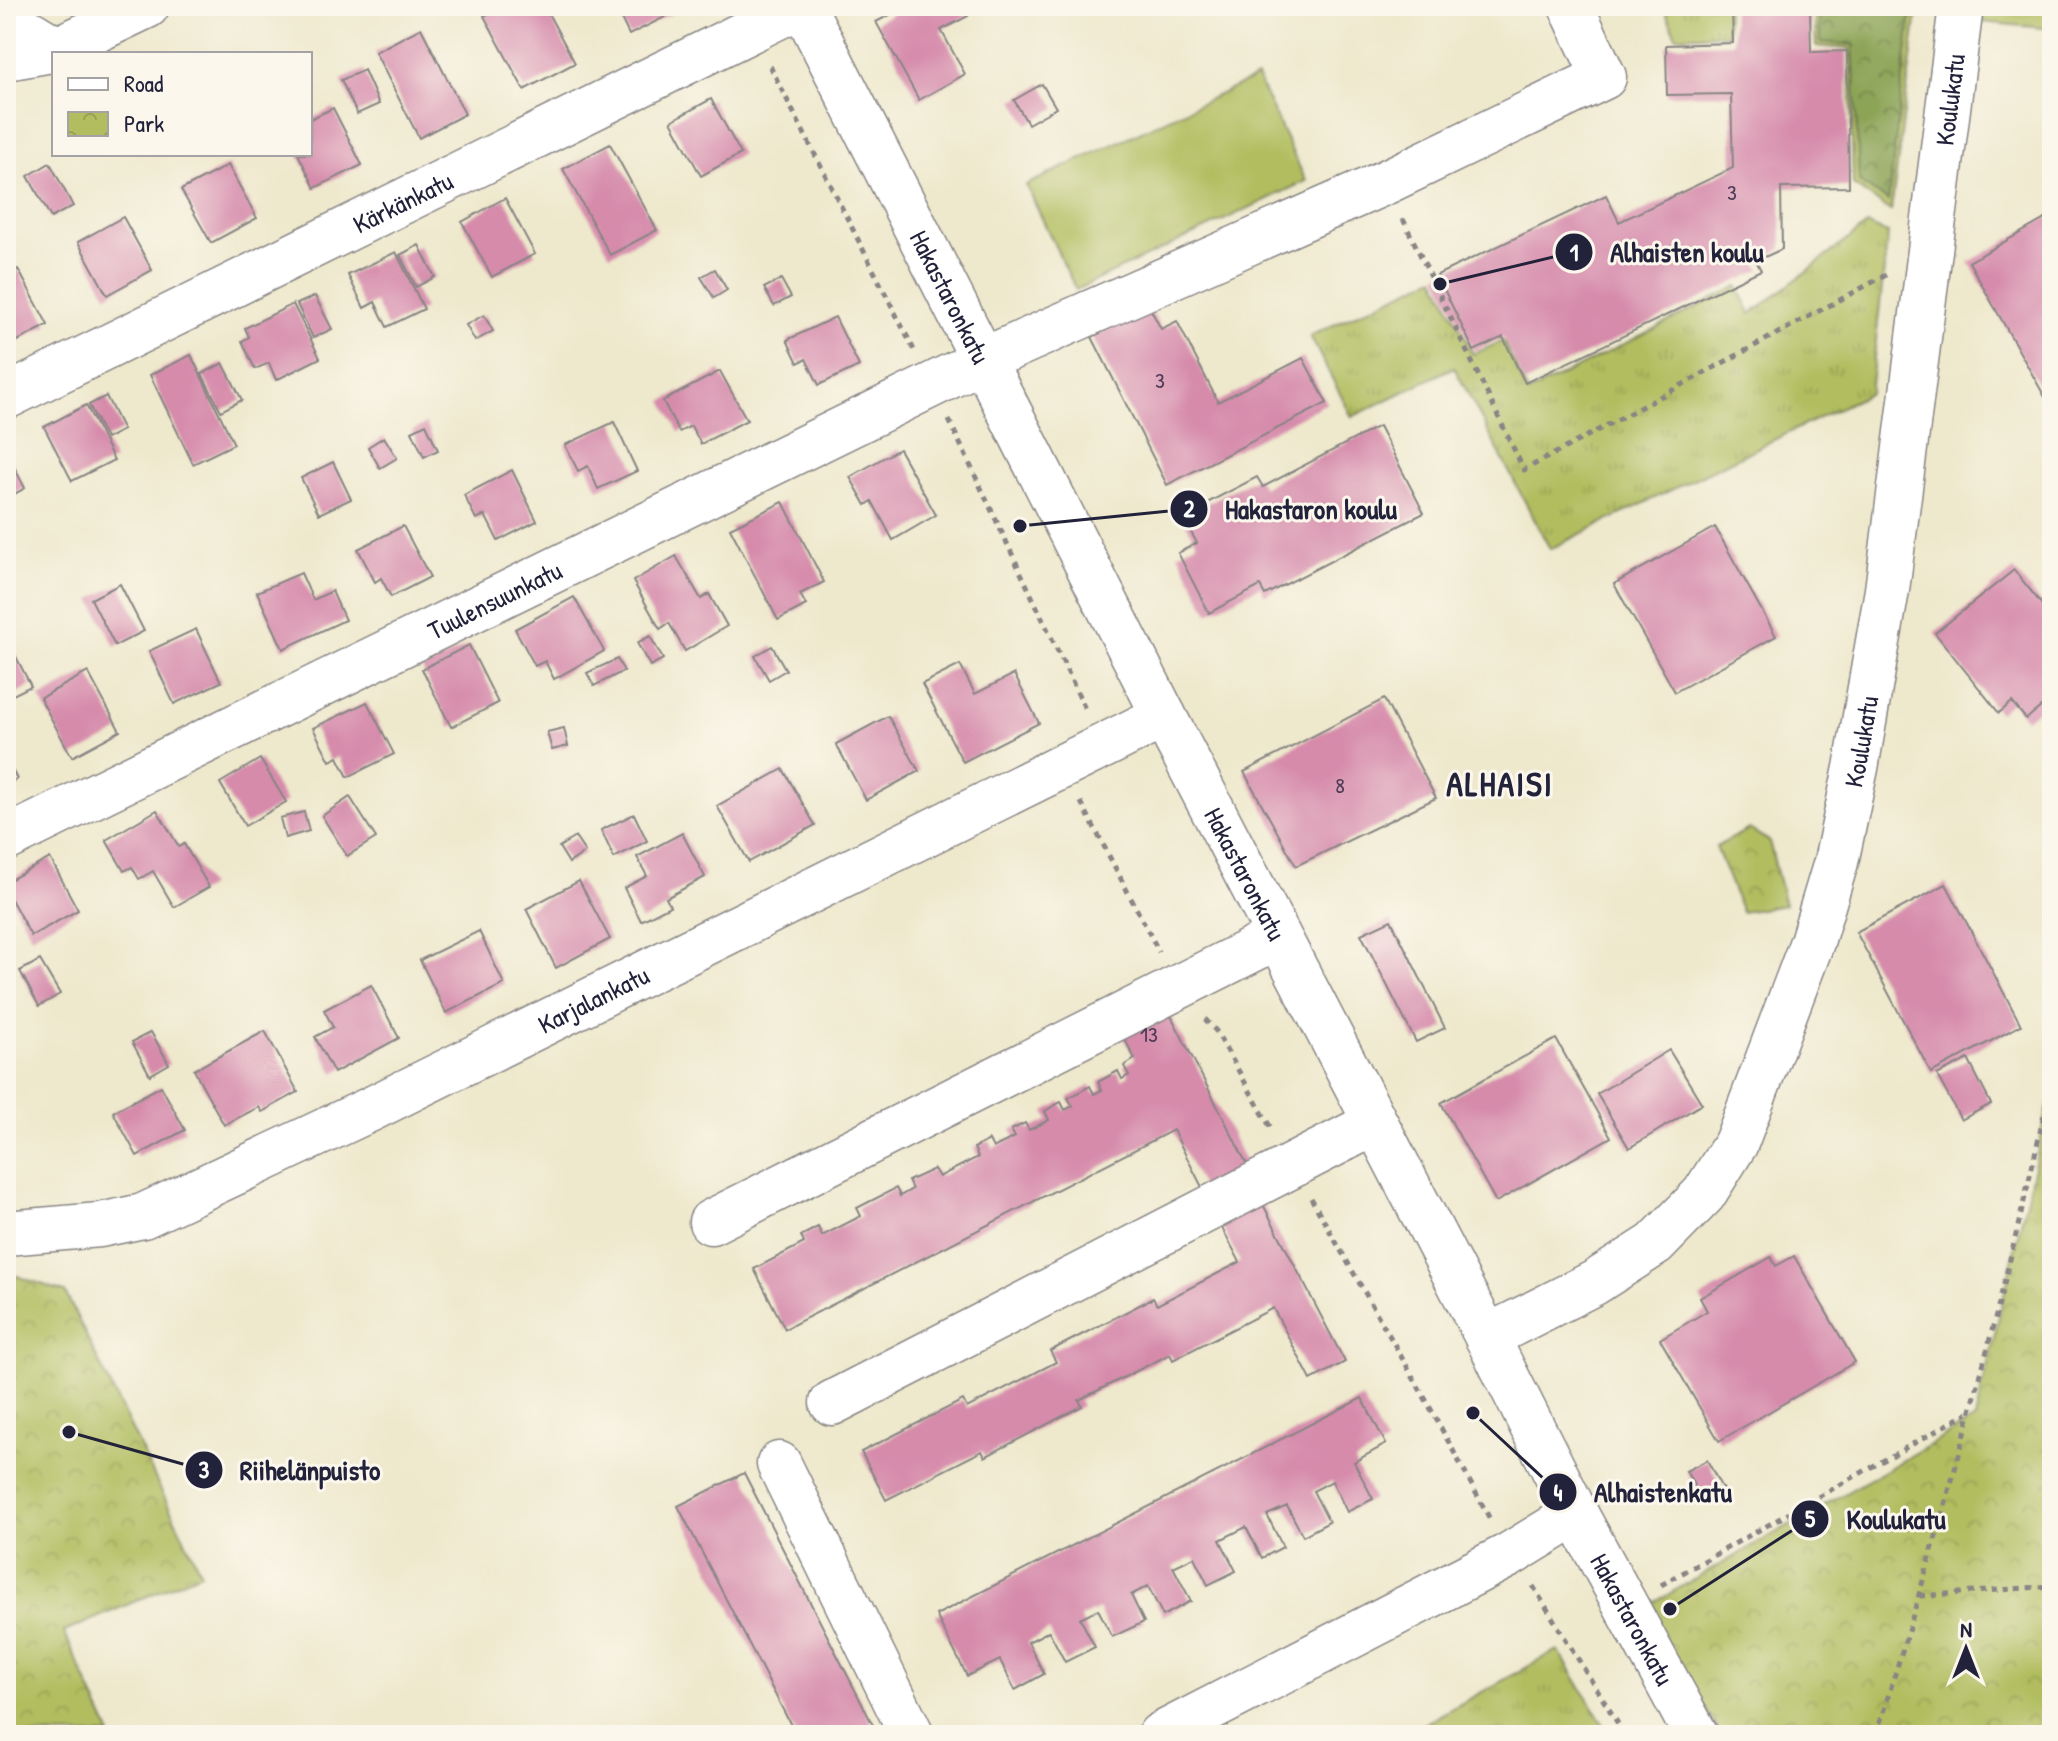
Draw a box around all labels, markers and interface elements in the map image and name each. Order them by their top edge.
legend [52,52,312,156]
street label: Koulukatu [1926,52,1972,148]
text: Road [124,67,163,99]
text: Park [124,107,164,139]
street label: Kärkänkatu [347,162,458,241]
house number: 3 [1727,177,1737,207]
street label: Hakastaronkatu [902,224,999,369]
callout: Alhaisten koulu [1554,226,1779,278]
text: Alhaisten koulu [1610,233,1765,271]
text: 1 [1570,236,1579,268]
house number: 3 [1155,365,1165,395]
callout: Hakastaron koulu [1169,483,1413,535]
text: Hakastaron koulu [1225,490,1398,528]
text: 2 [1183,492,1195,524]
street label: Tuulensuunkatu [422,552,567,647]
street label: Koulukatu [1835,693,1886,790]
district label: ALHAISI [1446,761,1554,807]
house number: 8 [1335,770,1345,800]
street label: Hakastaronkatu [1197,801,1295,946]
street label: Karjalankatu [532,957,654,1041]
house number: 13 [1140,1019,1158,1049]
callout: Riihelänpuisto [184,1444,396,1496]
text: Riihelänpuisto [240,1451,381,1490]
text: 3 [199,1453,210,1485]
callout: Alhaistenkatu [1538,1466,1748,1518]
text: Alhaistenkatu [1594,1473,1733,1511]
text: 4 [1554,1476,1563,1508]
callout: Koulukatu [1790,1493,1962,1545]
text: Koulukatu [1846,1500,1946,1538]
text: 5 [1805,1502,1816,1534]
street label: Hakastaronkatu [1583,1547,1683,1691]
north arrow [1926,1609,2006,1689]
text: N [1960,1614,1972,1644]

